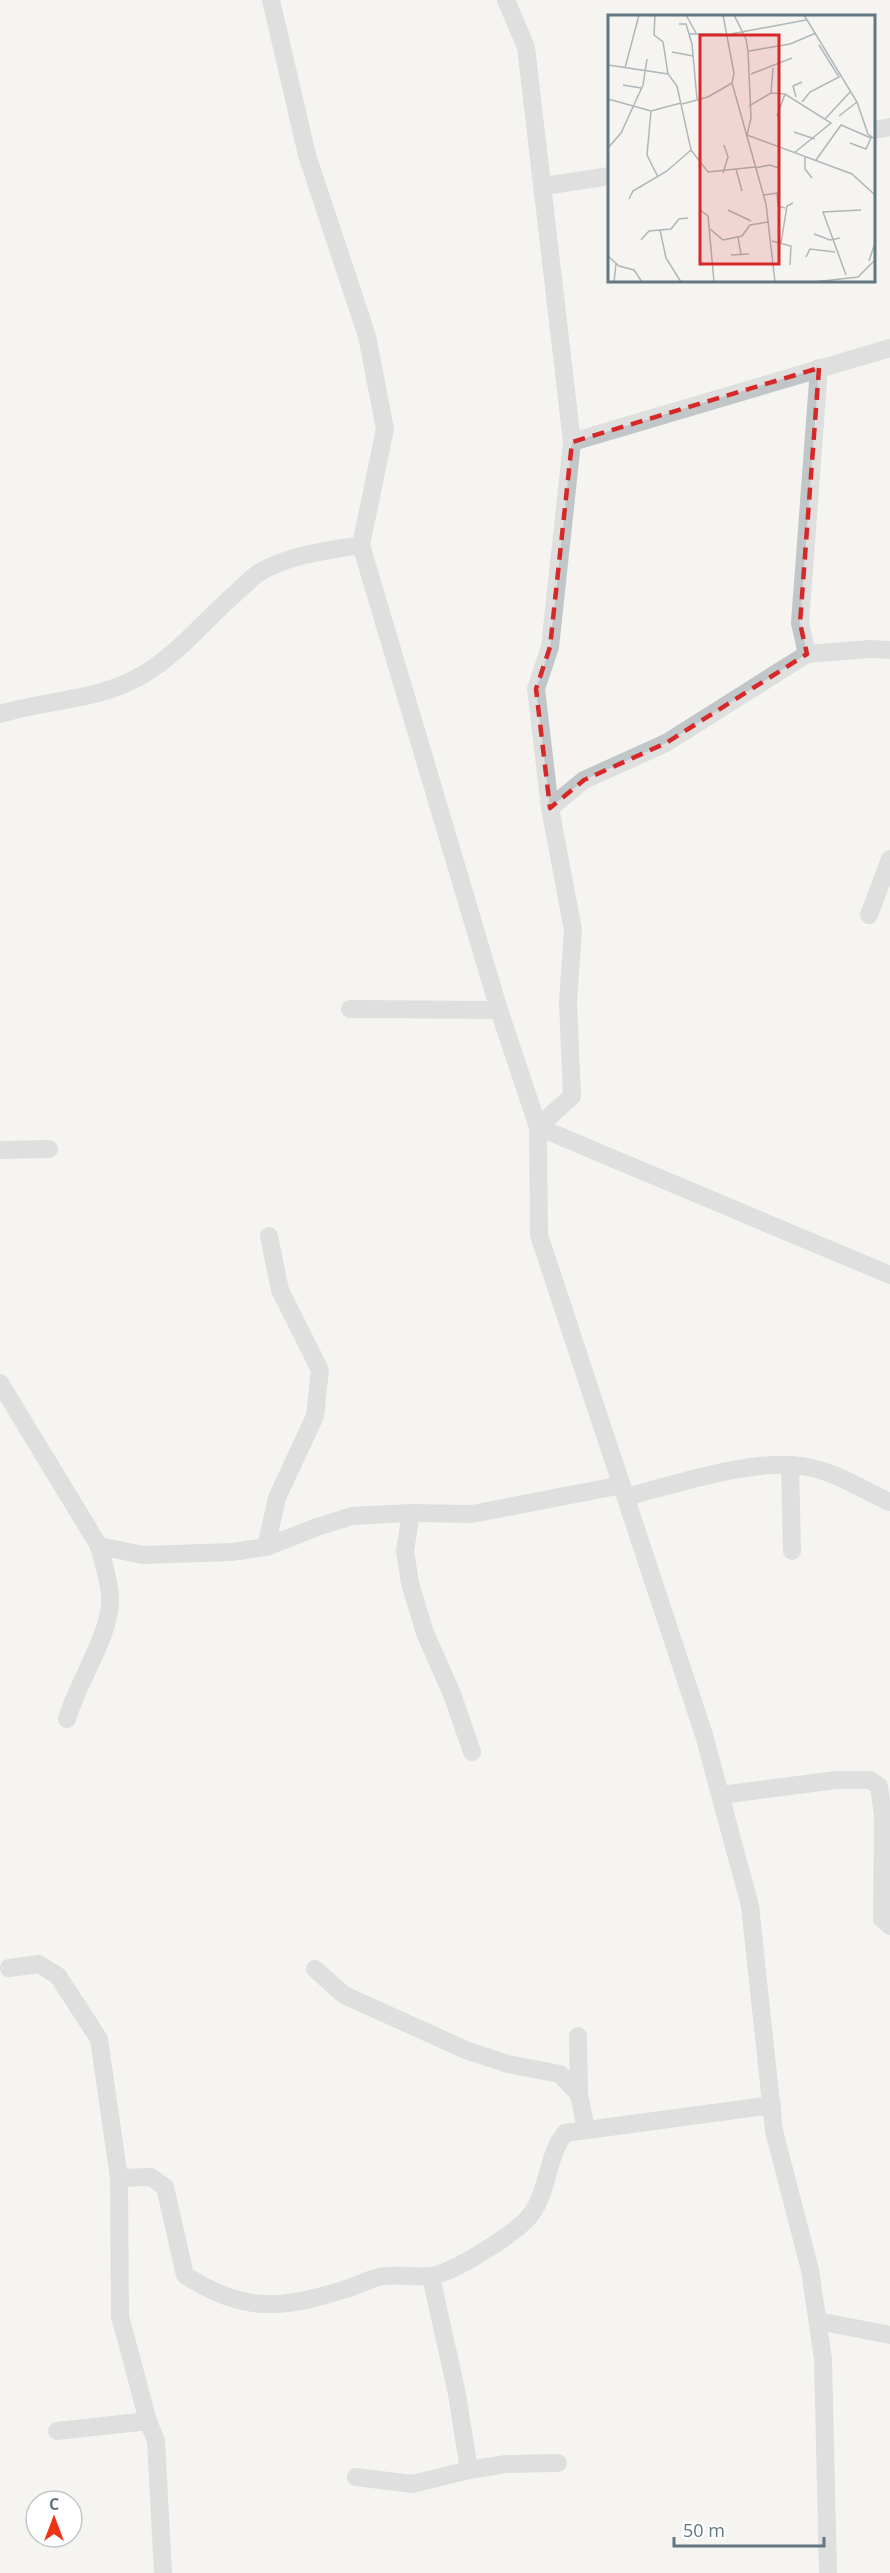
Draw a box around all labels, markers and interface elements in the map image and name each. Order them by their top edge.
inset map [608,15,875,282]
north arrow [24,2489,84,2549]
text: С [49,2493,59,2515]
scale bar [674,2510,824,2548]
text: 50 m [683,2518,725,2542]

